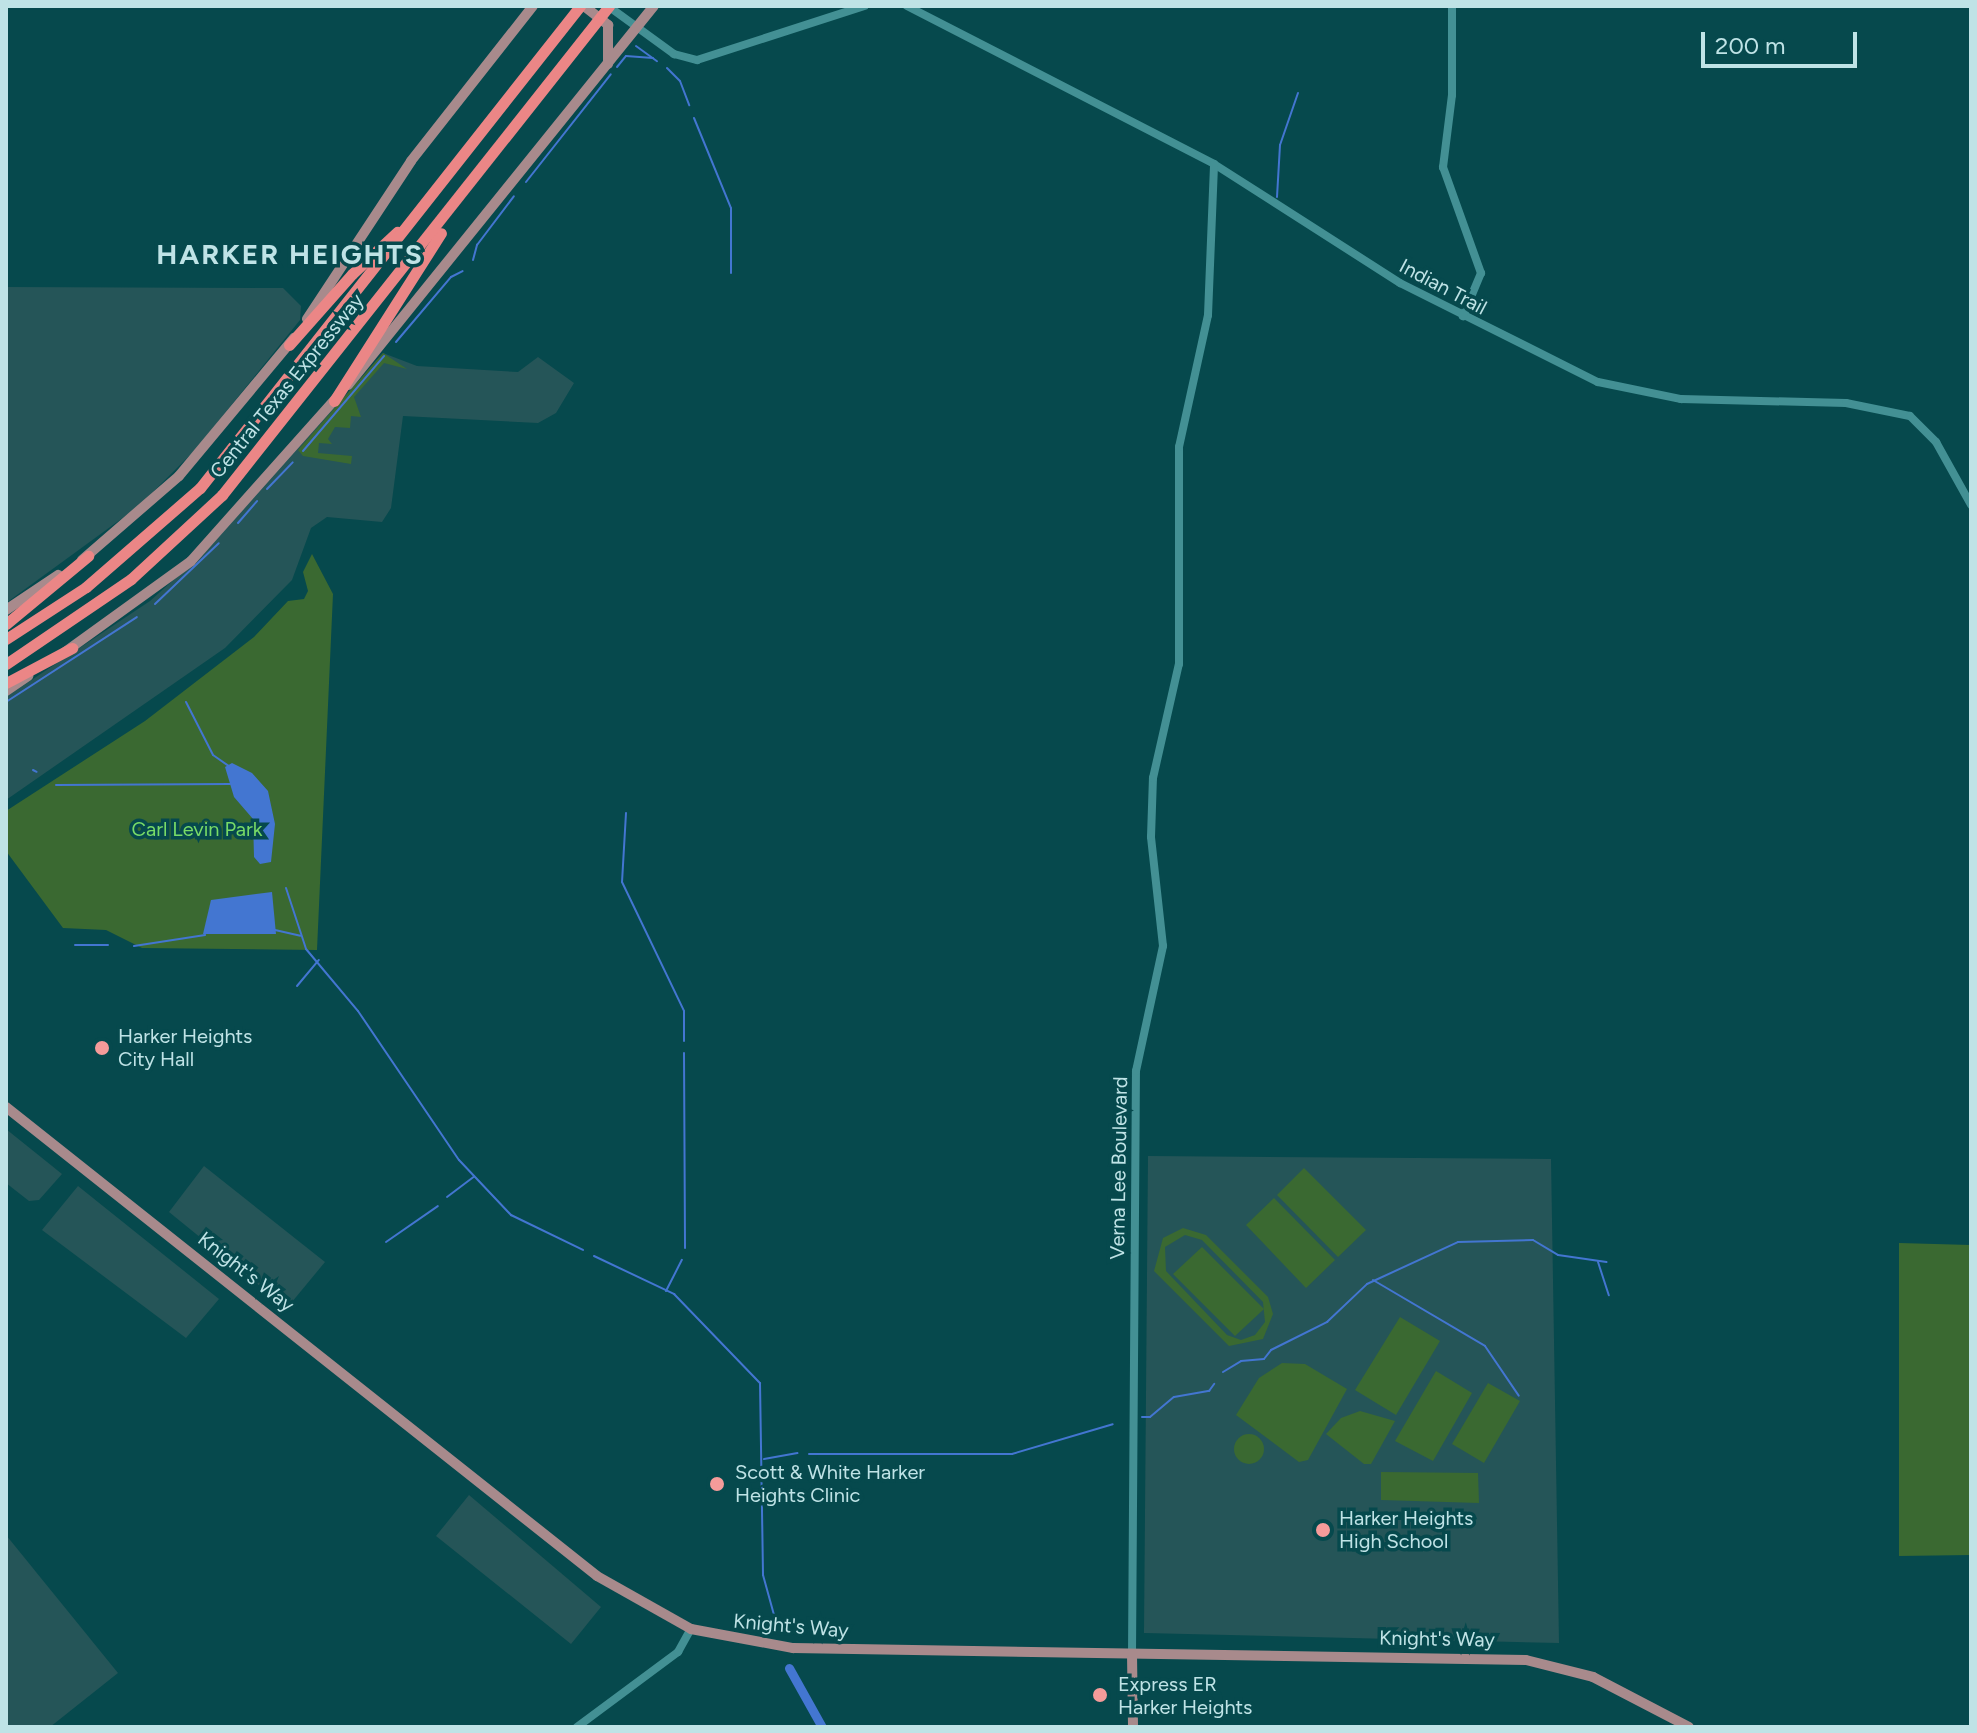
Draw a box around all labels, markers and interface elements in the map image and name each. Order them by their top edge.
scale bar [1705,16,1861,66]
text: 200 m [1715,31,1786,60]
district label: HARKER HEIGHTS [156,237,424,271]
street label: Indian Trail [1395,254,1491,320]
street label: Central Texas Expressway [205,289,369,483]
park label: Carl Levin Park [132,817,262,841]
place label: Harker Heights City Hall [118,1024,252,1071]
marker: Harker Heights City Hall [93,1039,111,1057]
street label: Verna Lee Boulevard [1105,1076,1133,1260]
street label: Knight's Way [193,1227,299,1317]
place label: Scott & White Harker Heights Clinic [735,1460,925,1507]
marker: Scott & White Harker Heights Clinic [706,1473,728,1495]
place label: Harker Heights High School [1339,1506,1473,1553]
marker: Harker Heights High School [1314,1521,1332,1539]
street label: Knight's Way [732,1609,850,1643]
street label: Knight's Way [1379,1626,1495,1652]
place label: Express ER Harker Heights [1118,1672,1252,1719]
marker: Express ER Harker Heights [1089,1684,1111,1706]

